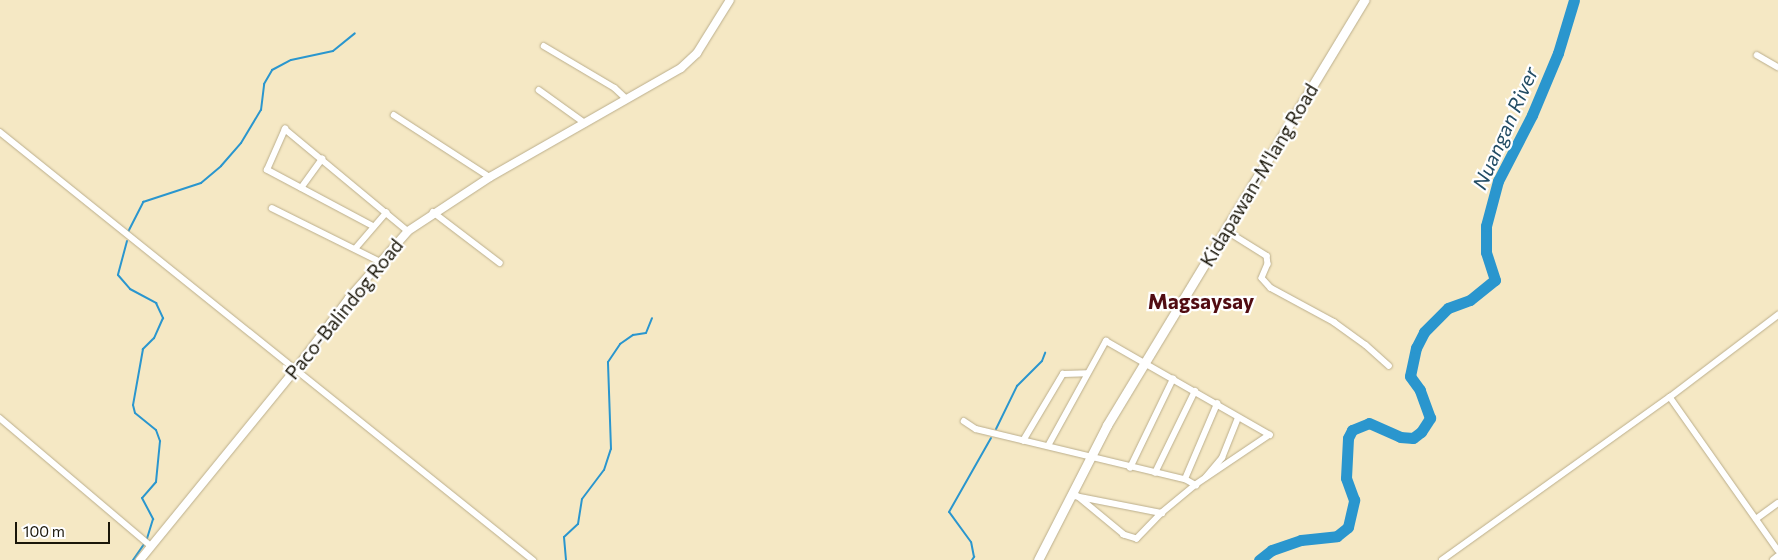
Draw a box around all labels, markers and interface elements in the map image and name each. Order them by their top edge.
water label: Nuangan River [1467,63,1543,193]
street label: Kidapawan-M'lang Road [1195,79,1323,271]
street label: Paco-Balindog Road [280,234,408,384]
district label: Magsaysay [1148,288,1254,314]
scale bar [18,512,112,544]
text: 100 m [23,522,65,540]

